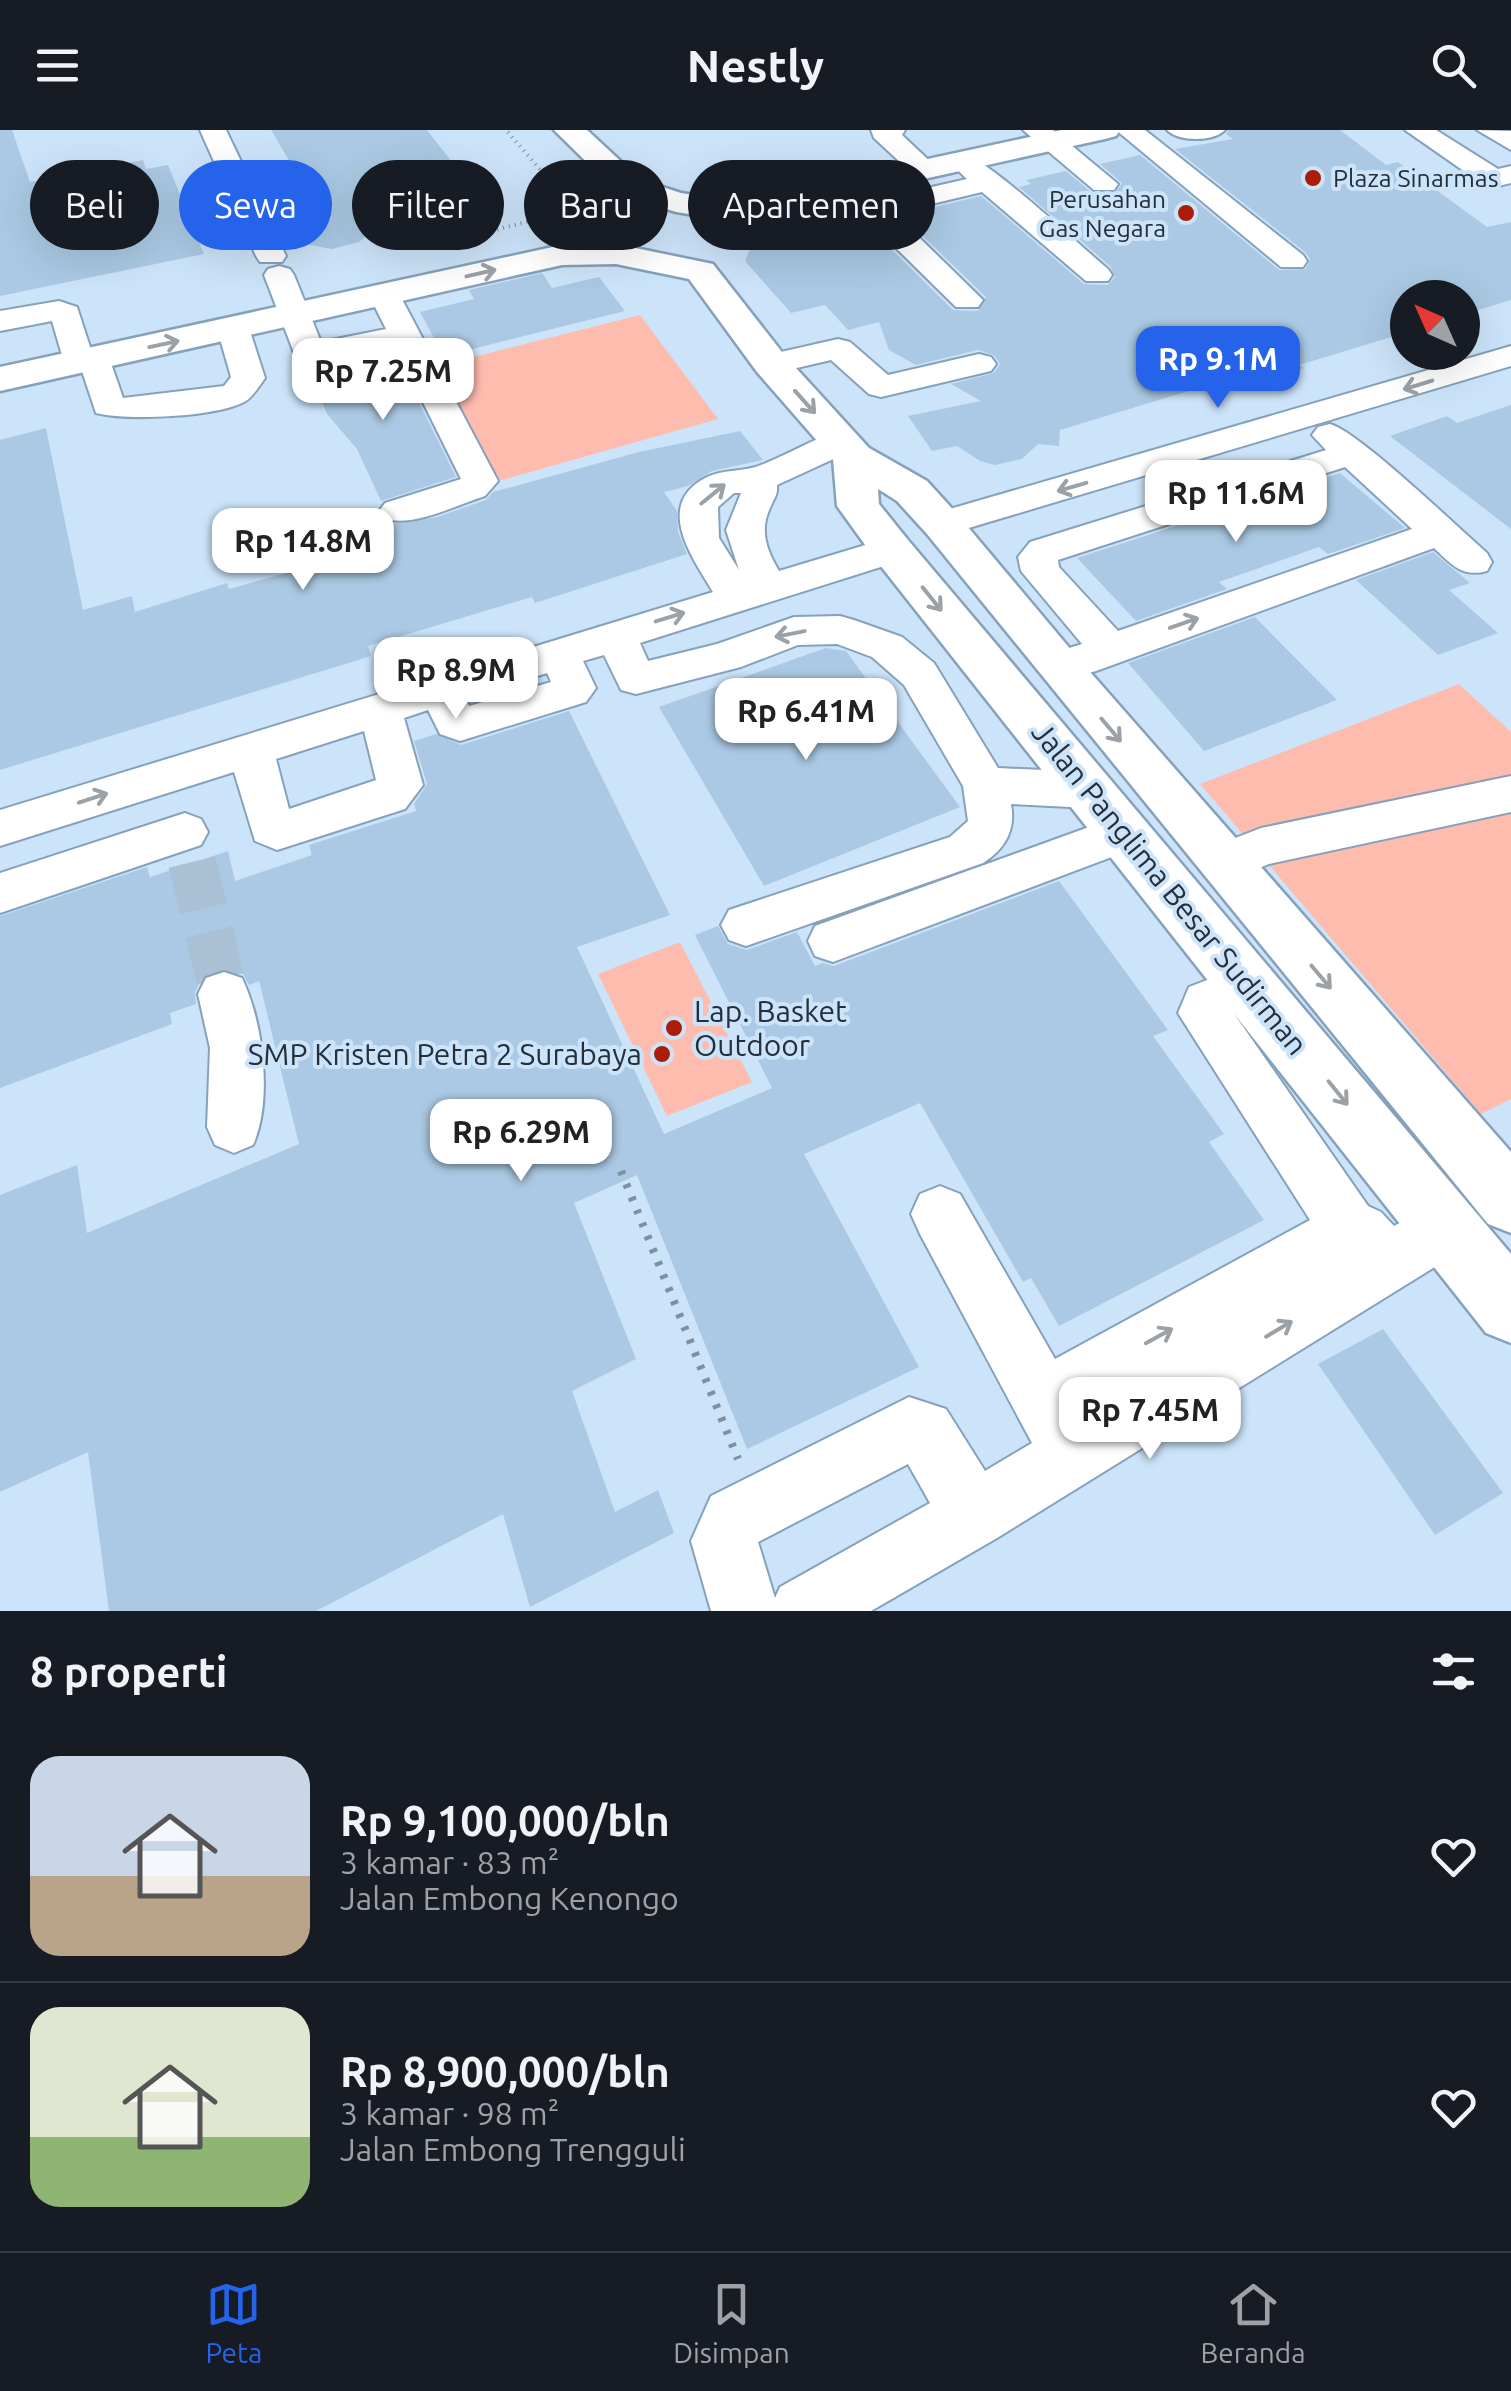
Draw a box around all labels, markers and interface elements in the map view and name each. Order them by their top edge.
icon: menu [30,38,85,93]
icon: search [1426,38,1481,93]
text: Nestly [687,40,824,91]
chip: Beli [30,160,159,250]
chip: Sewa [179,160,332,250]
chip: Filter [352,160,504,250]
chip: Baru [524,160,668,250]
chip: Apartemen [688,160,935,250]
place label: Plaza Sinarmas [1333,164,1498,192]
marker: Plaza Sinarmas [1302,167,1324,189]
place label: Perusahan Gas Negara [1039,185,1166,242]
marker: Perusahan Gas Negara [1175,202,1197,224]
one-way arrow [464,263,496,281]
north arrow [1390,280,1480,370]
map controls [1390,280,1480,370]
pin: Rp 9.1M [1126,326,1310,411]
one-way arrow [147,333,179,352]
pin: Rp 7.25M [280,338,486,423]
text: Rp 9.1M [1158,340,1278,376]
text: Rp 7.25M [314,352,452,388]
one-way arrow [1403,378,1434,396]
one-way arrow [793,389,816,414]
pin: Rp 11.6M [1133,460,1339,545]
text: Rp 11.6M [1167,474,1305,510]
one-way arrow [1057,479,1089,497]
one-way arrow [699,483,725,505]
pin: Rp 14.8M [200,508,406,593]
text: Rp 14.8M [234,522,372,558]
one-way arrow [921,585,943,611]
one-way arrow [654,607,685,625]
one-way arrow [1167,613,1198,631]
one-way arrow [774,625,806,644]
pin: Rp 8.9M [364,637,548,722]
text: Rp 8.9M [396,651,516,687]
pin: Rp 6.41M [703,678,909,763]
text: Rp 6.41M [737,692,875,728]
street label: Jalan Panglima Besar Sudirman [1025,715,1315,1061]
one-way arrow [1100,716,1122,742]
one-way arrow [76,788,108,806]
one-way arrow [1310,964,1332,990]
place label: Lap. Basket Outdoor [694,994,847,1062]
marker: Lap. Basket Outdoor [663,1017,685,1039]
place label: SMP Kristen Petra 2 Surabaya [248,1037,642,1071]
marker: SMP Kristen Petra 2 Surabaya [651,1043,673,1065]
one-way arrow [1327,1079,1348,1106]
pin: Rp 6.29M [418,1099,624,1184]
text: Rp 6.29M [452,1113,590,1149]
one-way arrow [1264,1319,1293,1339]
one-way arrow [1144,1325,1173,1345]
pin: Rp 7.45M [1047,1377,1253,1462]
text: Rp 7.45M [1081,1391,1219,1427]
icon: filters [1426,1644,1481,1699]
text: 8 properti [30,1648,227,1695]
icon: home [110,1796,230,1916]
text: Rp 9,100,000/bln [340,1797,670,1844]
icon: heart [1426,1829,1481,1884]
text: 3 kamar · 83 m² [340,1844,559,1880]
text: Jalan Embong Kenongo [340,1880,679,1916]
icon: home [110,2047,230,2167]
text: Rp 8,900,000/bln [340,2048,670,2095]
icon: heart [1426,2080,1481,2135]
text: 3 kamar · 98 m² [340,2095,559,2131]
text: Jalan Embong Trengguli [340,2131,686,2167]
tab: Peta [205,2277,262,2368]
tab: Disimpan [673,2277,790,2368]
tab: Beranda [1201,2277,1306,2368]

